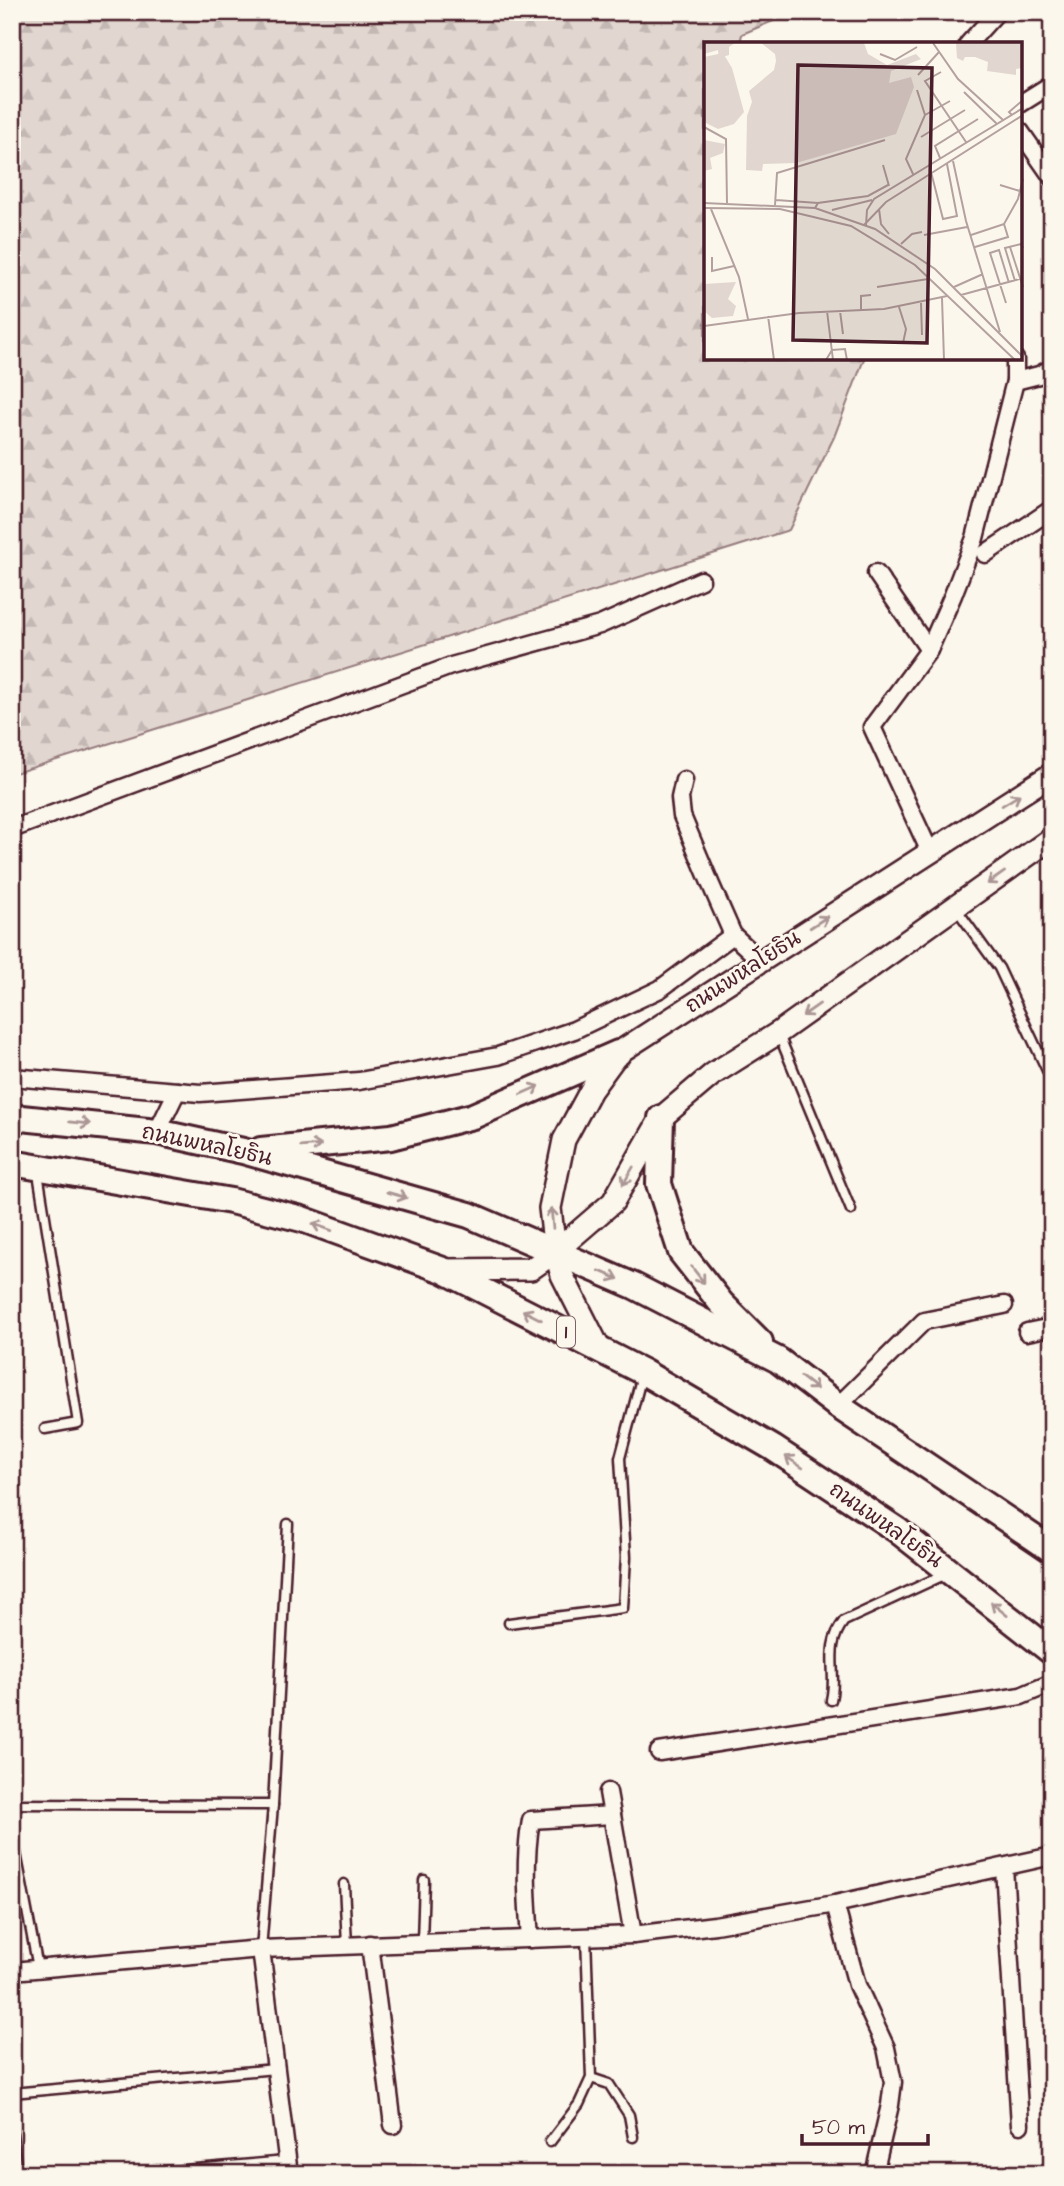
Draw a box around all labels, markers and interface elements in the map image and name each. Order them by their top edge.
inset map [704,42,1022,360]
one-way arrow [1001,793,1020,807]
one-way arrow [987,871,1006,885]
one-way arrow [809,915,829,929]
street label: ถนนพหลโยธิน [680,924,806,1020]
one-way arrow [802,1003,821,1017]
one-way arrow [519,1083,540,1096]
one-way arrow [68,1117,91,1130]
street label: ถนนพหลโยธิน [139,1117,275,1173]
one-way arrow [300,1139,322,1152]
one-way arrow [621,1165,634,1186]
one-way arrow [386,1189,408,1202]
one-way arrow [545,1208,558,1230]
one-way arrow [312,1220,334,1232]
one-way arrow [691,1265,706,1283]
one-way arrow [598,1269,620,1282]
one-way arrow [522,1307,543,1321]
road number: 1 [557,1316,575,1348]
one-way arrow [799,1376,817,1391]
one-way arrow [785,1455,804,1469]
street label: ถนนพหลโยธิน [823,1475,949,1575]
one-way arrow [990,1601,1008,1617]
scale bar [802,2102,928,2146]
text: 50 m [812,2113,866,2142]

